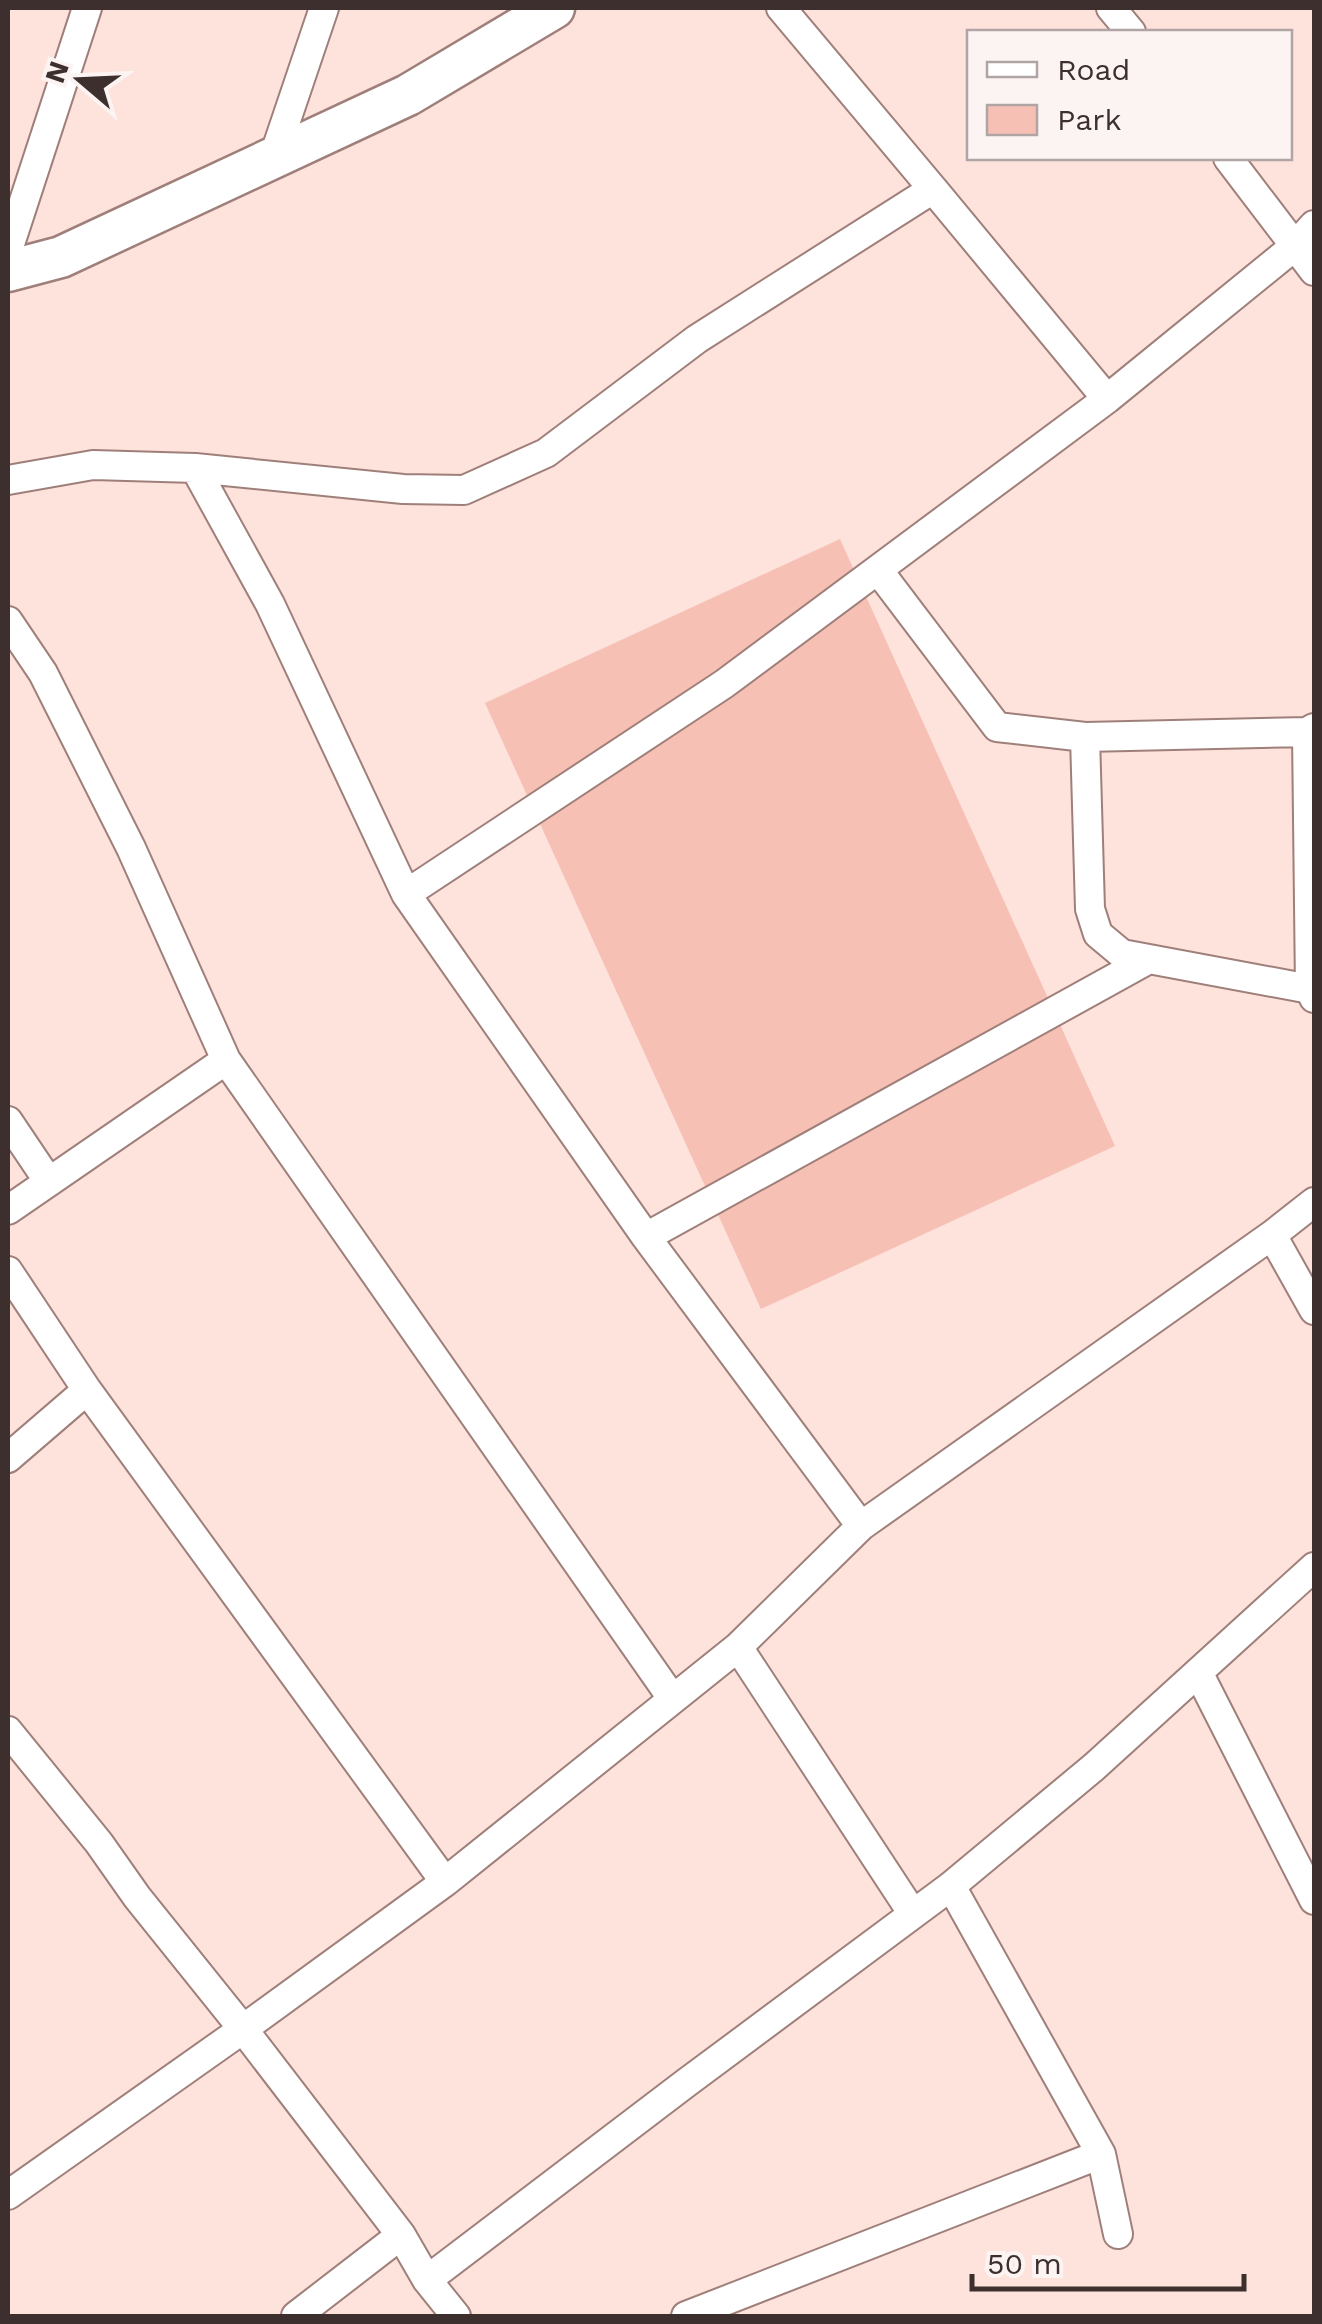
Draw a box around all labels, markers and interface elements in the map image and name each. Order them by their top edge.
north arrow [30,30,130,130]
legend [967,30,1292,160]
text: Road [1057,52,1130,87]
text: N [38,57,76,87]
text: Park [1057,102,1122,137]
scale bar [972,2229,1244,2291]
text: 50 m [987,2246,1062,2281]

